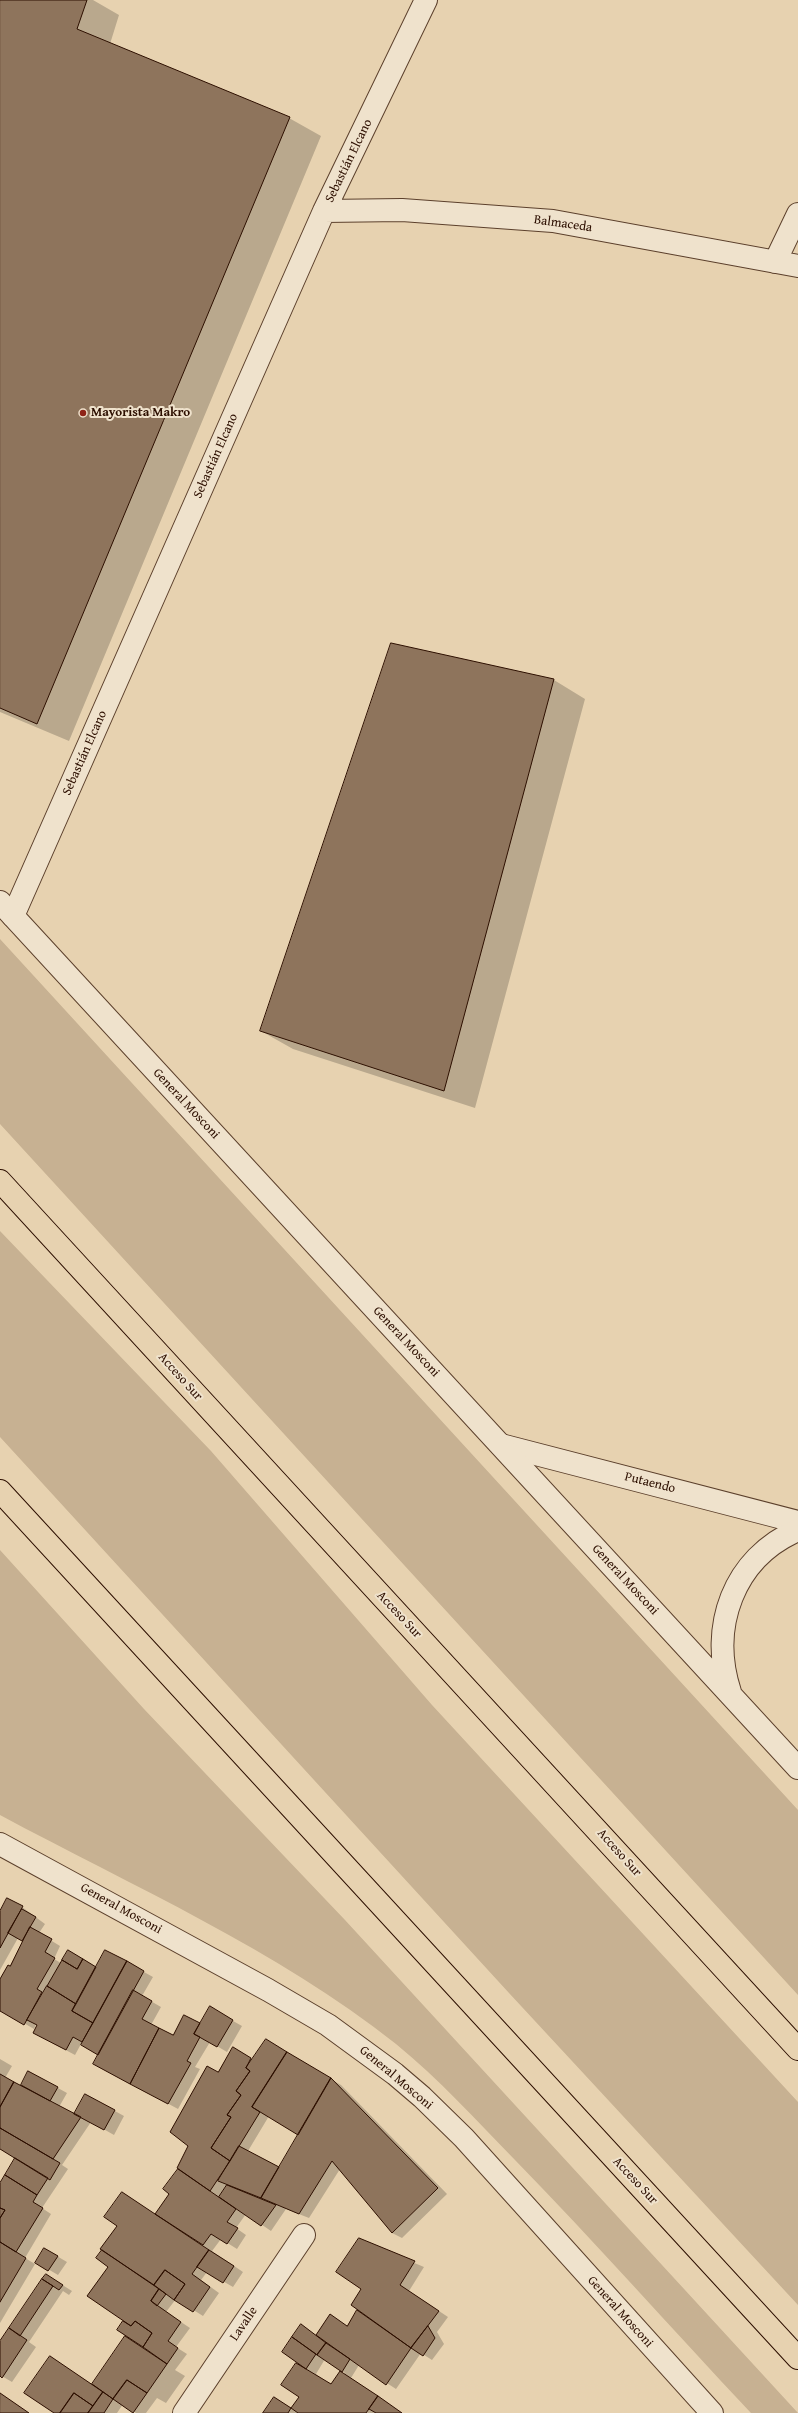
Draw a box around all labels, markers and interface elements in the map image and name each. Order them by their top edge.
street label: Sebastián Elcano [322,117,376,205]
street label: Balmaceda [533,212,593,236]
place label: Mayorista Makro [91,405,190,421]
marker: Mayorista Makro [78,408,88,418]
street label: Sebastián Elcano [190,411,242,501]
street label: Sebastián Elcano [59,708,111,798]
street label: General Mosconi [149,1065,223,1143]
street label: General Mosconi [369,1303,443,1381]
street label: Acceso Sur [154,1350,206,1404]
street label: Putaendo [623,1469,677,1497]
street label: General Mosconi [588,1541,662,1619]
street label: Acceso Sur [373,1588,425,1642]
street label: Acceso Sur [593,1826,645,1880]
street label: General Mosconi [77,1880,165,1938]
street label: General Mosconi [356,2043,436,2113]
street label: Acceso Sur [609,2154,661,2208]
street label: General Mosconi [584,2273,656,2351]
street label: Lavalle [227,2304,261,2344]

